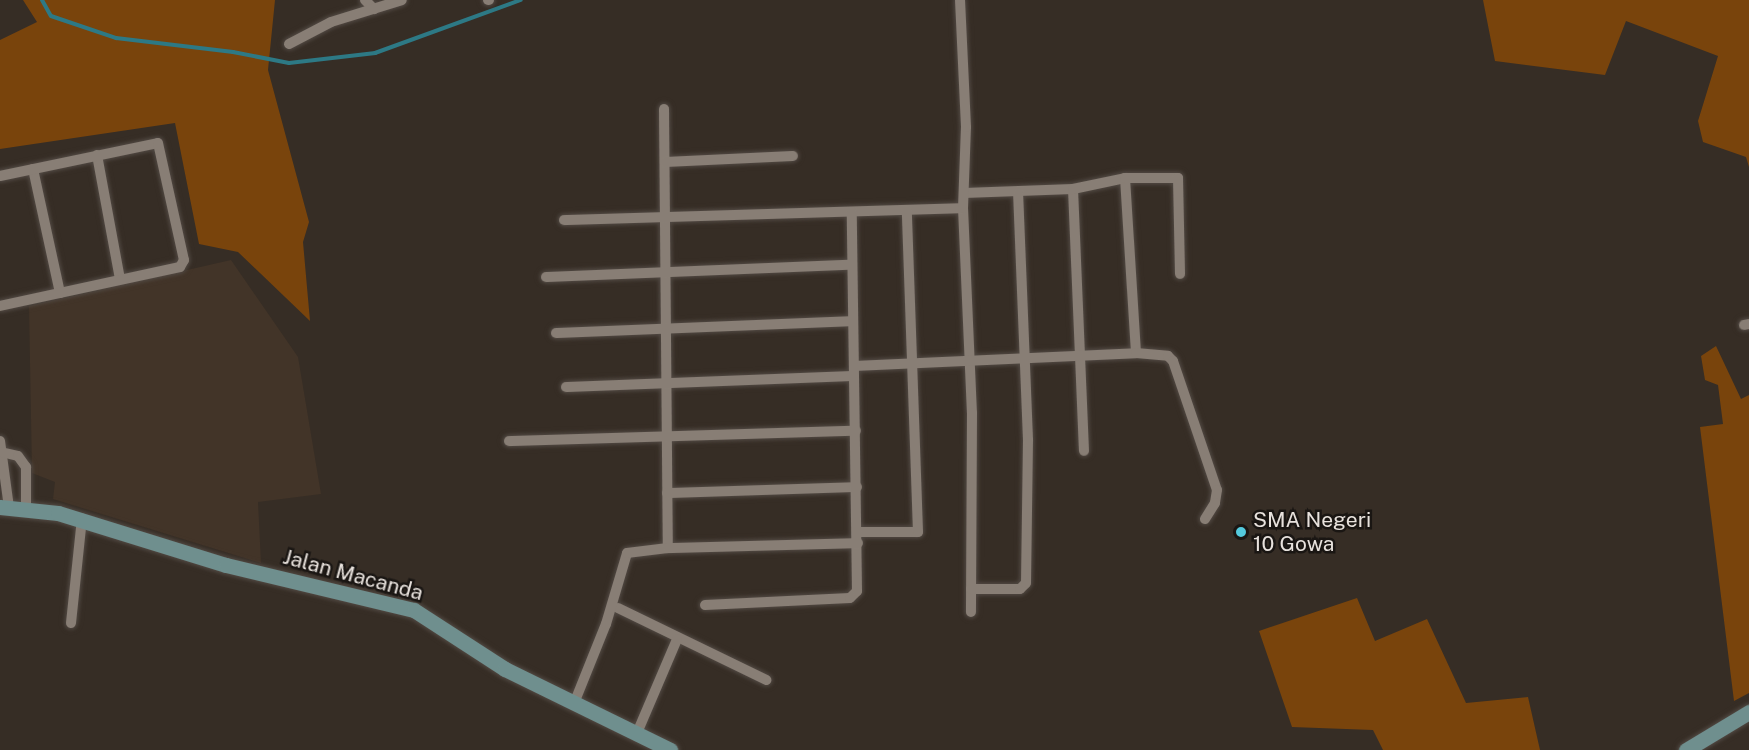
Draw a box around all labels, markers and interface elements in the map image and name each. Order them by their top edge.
place label: SMA Negeri 10 Gowa [1253,507,1371,557]
marker: SMA Negeri 10 Gowa [1234,525,1248,539]
street label: Jalan Macanda [280,544,426,606]

